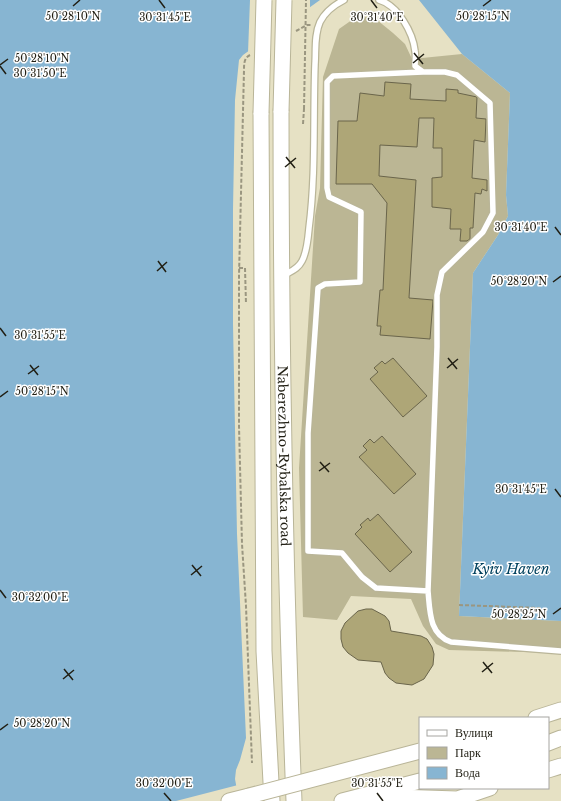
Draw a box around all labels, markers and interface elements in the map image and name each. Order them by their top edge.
text: 50°28'10"N [46,10,100,23]
text: 50°28'15"N [456,10,510,23]
text: 30°31'45"E [139,11,191,24]
text: 30°31'40"E [350,11,404,24]
text: 50°28'10"N [15,52,69,65]
text: 30°31'50"E [13,67,67,80]
text: 30°31'40"E [494,221,548,234]
text: 50°28'20"N [491,275,547,288]
text: 30°31'55"E [14,329,66,342]
street label: Naberezhno-Rybalska road [274,365,295,547]
text: 50°28'15"N [15,385,69,398]
text: 30°31'45"E [495,483,547,496]
water label: Kyiv Haven [472,560,550,578]
text: 30°32'00"E [12,591,68,604]
text: 50°28'25"N [491,608,547,621]
text: 50°28'20"N [14,717,70,730]
legend [419,717,549,789]
text: Вулиця [455,725,493,740]
text: Парк [455,745,481,760]
text: Вода [455,765,481,780]
text: 30°32'00"E [136,777,192,790]
text: 30°31'55"E [351,777,403,790]

